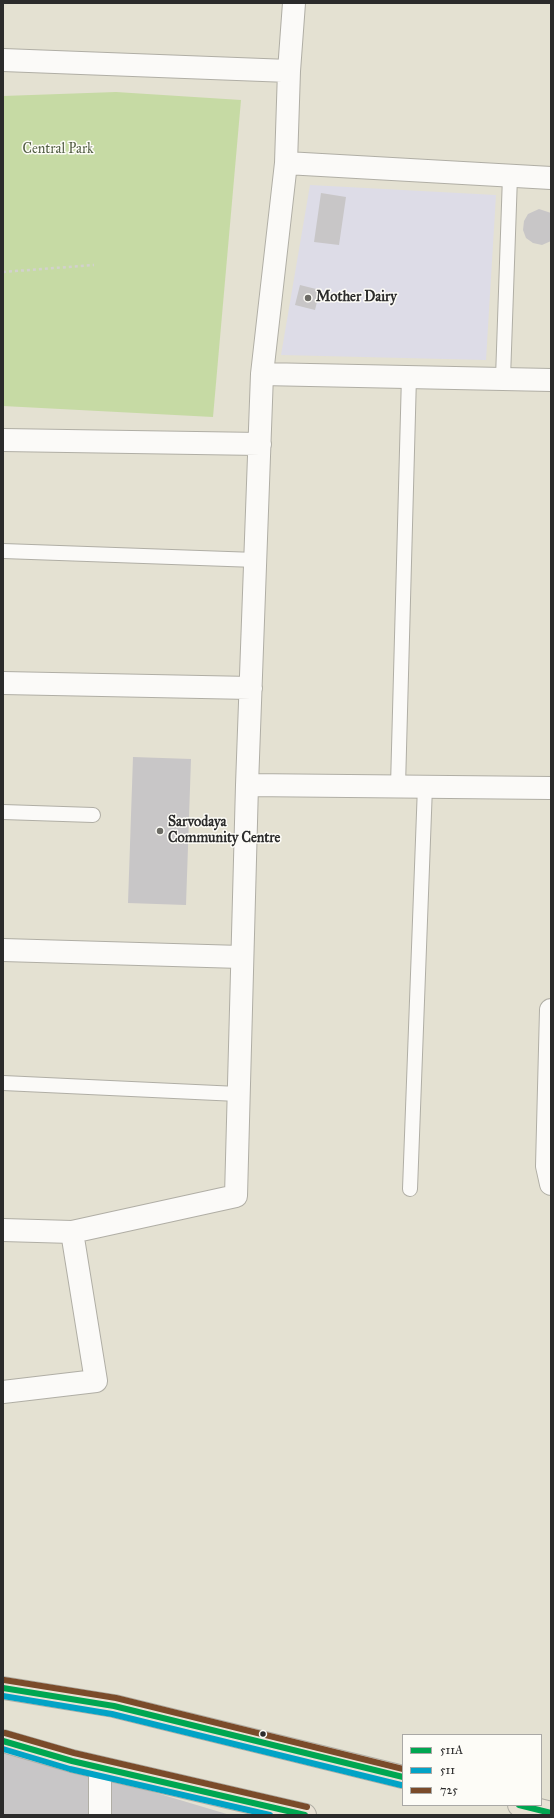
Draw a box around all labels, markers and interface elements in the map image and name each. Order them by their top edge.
park label: Central Park [22,142,94,158]
place label: Mother Dairy [316,290,397,306]
marker: Mother Dairy [303,293,313,303]
place label: Sarvodaya Community Centre [168,815,280,848]
marker: Sarvodaya Community Centre [155,826,165,836]
unlabelled marker [258,1729,268,1739]
legend [402,1734,542,1806]
text: 511A [440,1743,463,1757]
text: 511 [440,1763,455,1777]
text: 725 [440,1783,458,1797]

